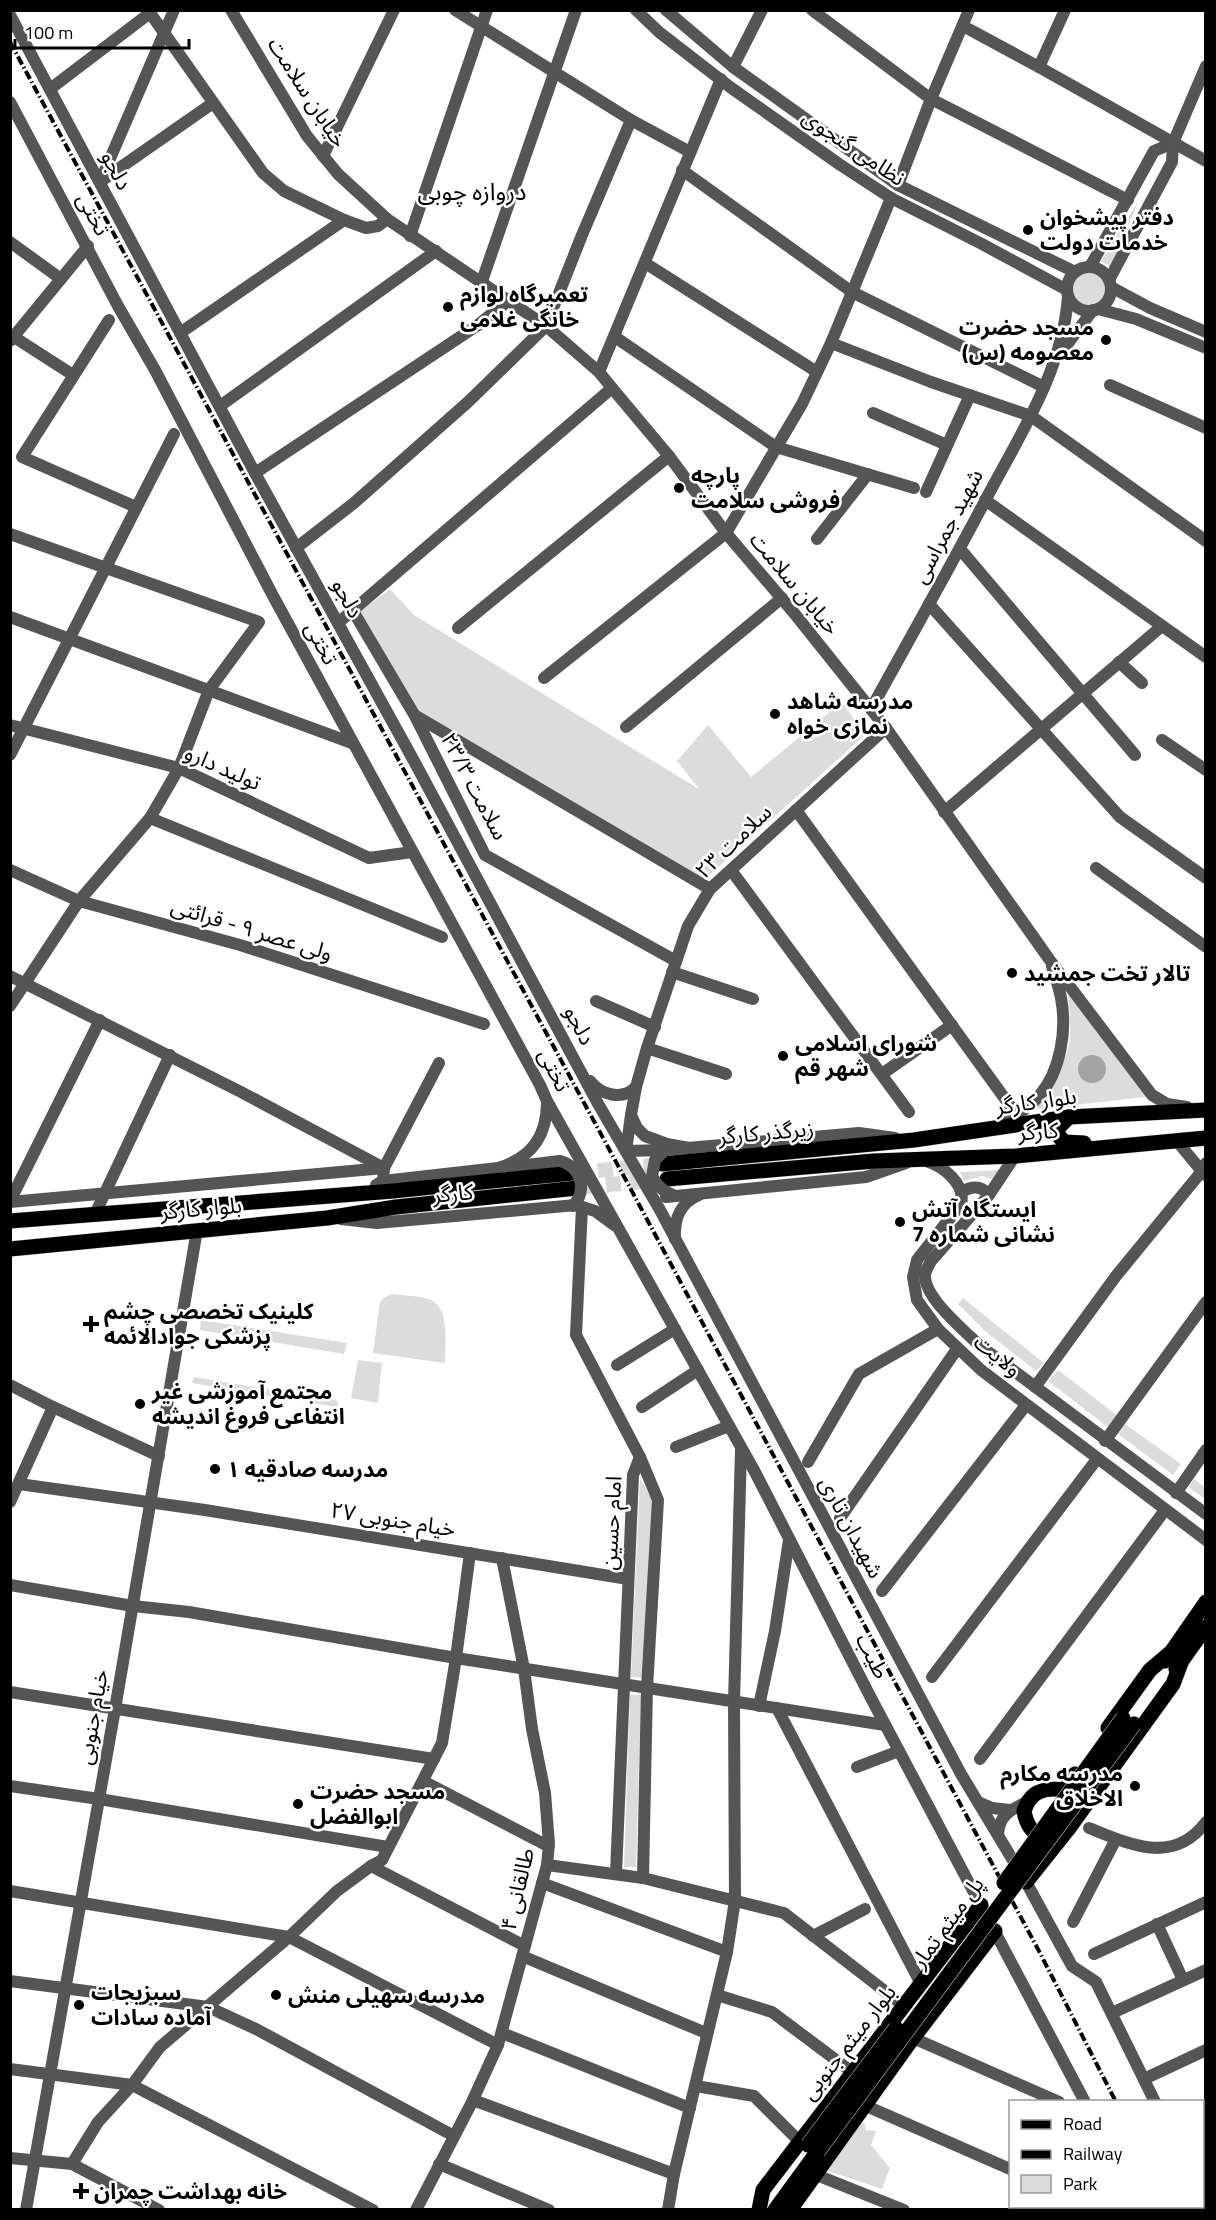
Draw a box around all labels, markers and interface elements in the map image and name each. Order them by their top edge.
scale bar [15,12,189,50]
text: 100 m [24,19,73,46]
street label: خیابان سلامت [259,30,357,154]
street label: نظامی گنجوی [795,100,913,194]
street label: دلجو [92,144,142,196]
district label: دروازه چوبی [417,173,527,209]
street label: تختی [68,186,120,242]
place label: دفتر پیشخوان خدمات دولت [1040,200,1174,259]
marker: دفتر پیشخوان خدمات دولت [1021,223,1035,237]
place label: تعمیرگاه لوازم خانگی غلامی [460,277,588,336]
marker: تعمیرگاه لوازم خانگی غلامی [441,300,455,314]
place label: مسجد حضرت معصومه (س) [959,310,1094,369]
marker: مسجد حضرت معصومه (س) [1099,333,1113,347]
place label: پارچه فروشی سلامت [691,458,840,517]
street label: شهید جمراسی [902,463,992,589]
marker: پارچه فروشی سلامت [672,481,686,495]
street label: خیابان سلامت [742,524,848,642]
street label: دلجو [323,572,373,624]
street label: تختی [296,615,348,671]
place label: مدرسه شاهد نمازی خواه [787,684,913,743]
marker: مدرسه شاهد نمازی خواه [768,707,782,721]
street label: سلامت ۲۳/۳ [432,726,518,846]
street label: تولید دارو [179,735,267,799]
street label: سلامت ۲۳ [687,795,779,887]
street label: ولی عصر ۹ - قرائتی [167,888,337,970]
place label: تالار تخت جمشید [1024,956,1191,990]
marker: تالار تخت جمشید [1005,966,1019,980]
street label: دلجو [555,999,605,1051]
place label: شورای اسلامی شهر قم [795,1026,937,1085]
street label: تختی [530,1042,580,1098]
marker: شورای اسلامی شهر قم [776,1049,790,1063]
street label: بلوار کارگر [992,1078,1079,1124]
street label: زیرگذر کارگر [716,1111,815,1153]
street label: کارگر [1016,1113,1060,1149]
street label: کارگر [430,1174,476,1212]
street label: بلوار کارگر [158,1188,243,1229]
place label: ایستگاه آتش نشانی شماره 7 [912,1192,1055,1251]
marker: ایستگاه آتش نشانی شماره 7 [893,1215,907,1229]
place label: کلینیک تخصصی چشم پزشکی جوادالائمه [104,1294,314,1353]
marker: کلینیک تخصصی چشم پزشکی جوادالائمه [82,1315,100,1333]
street label: ولایت [967,1325,1029,1385]
place label: مجتمع آموزشی غیر انتفاعی فروغ اندیشه [151,1374,345,1433]
marker: مجتمع آموزشی غیر انتفاعی فروغ اندیشه [133,1397,147,1411]
place label: مدرسه صادقیه ۱ [227,1452,388,1486]
marker: مدرسه صادقیه ۱ [208,1462,222,1476]
street label: شهیدان تاری [811,1470,893,1584]
street label: امام حسین [592,1475,630,1571]
street label: خیام جنوبی ۲۷ [328,1492,458,1546]
street label: طیب [847,1627,899,1685]
street label: خیام جنوبی [67,1667,117,1767]
place label: مدرسه مکارم الاخلاق [1000,1756,1123,1815]
place label: مسجد حضرت ابوالفضل [310,1774,445,1833]
marker: مدرسه مکارم الاخلاق [1128,1779,1142,1793]
marker: مسجد حضرت ابوالفضل [291,1797,305,1811]
street label: طالقانی ۴ [491,1844,543,1934]
street label: پل میثم تمار [901,1869,992,1976]
place label: سبزیجات آماده سادات [91,1975,212,2034]
street label: بلوار میثم جنوبی [792,1977,904,2107]
place label: مدرسه سهیلی منش [288,1978,485,2012]
marker: مدرسه سهیلی منش [269,1988,283,2002]
marker: سبزیجات آماده سادات [72,1998,86,2012]
legend [1009,2100,1204,2208]
text: Road [1063,2110,1102,2137]
text: Railway [1063,2140,1123,2167]
text: Park [1063,2170,1098,2197]
place label: خانه بهداشت چمران [94,2174,287,2208]
marker: خانه بهداشت چمران [72,2182,90,2200]

